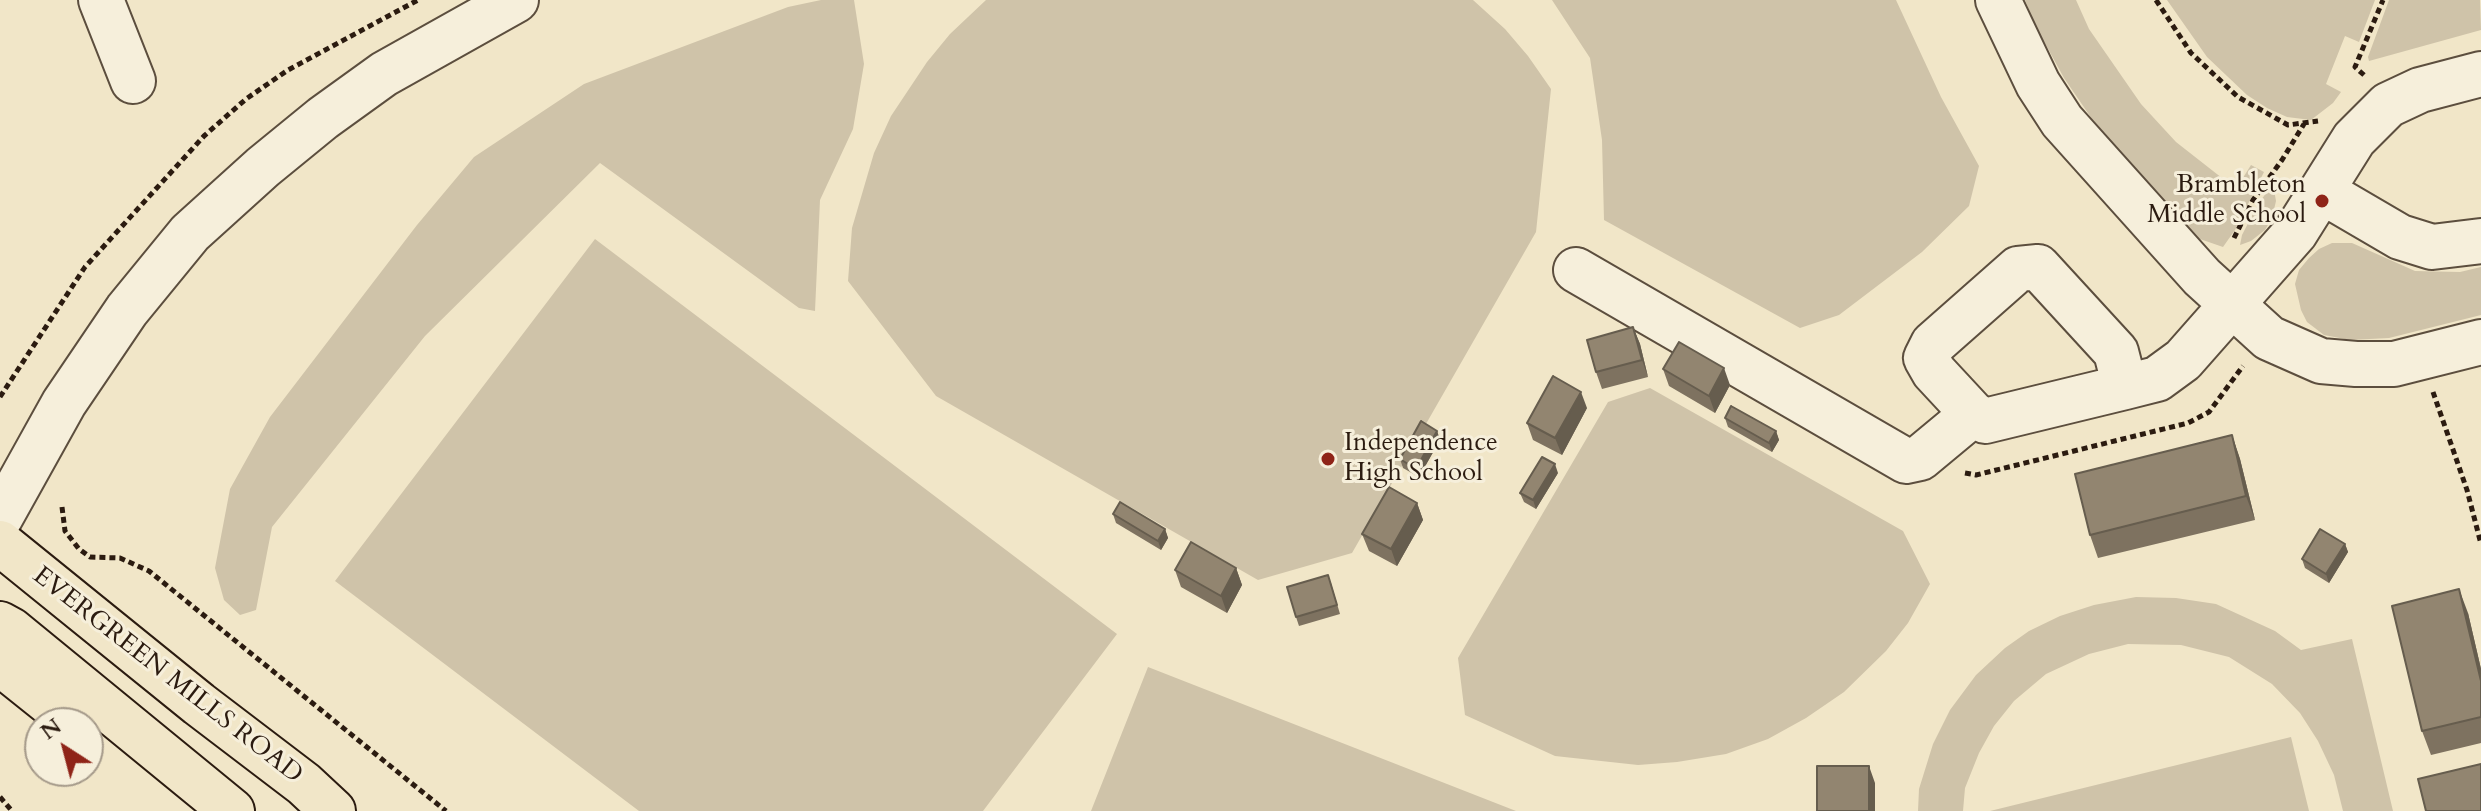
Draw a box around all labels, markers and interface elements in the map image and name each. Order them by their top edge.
place label: Brambleton Middle School [2147,170,2306,232]
marker: Brambleton Middle School [2313,192,2331,210]
place label: Independence High School [1344,428,1498,490]
marker: Independence High School [1319,450,1337,468]
street label: EVERGREEN MILLS ROAD [26,561,308,791]
north arrow [24,707,104,787]

